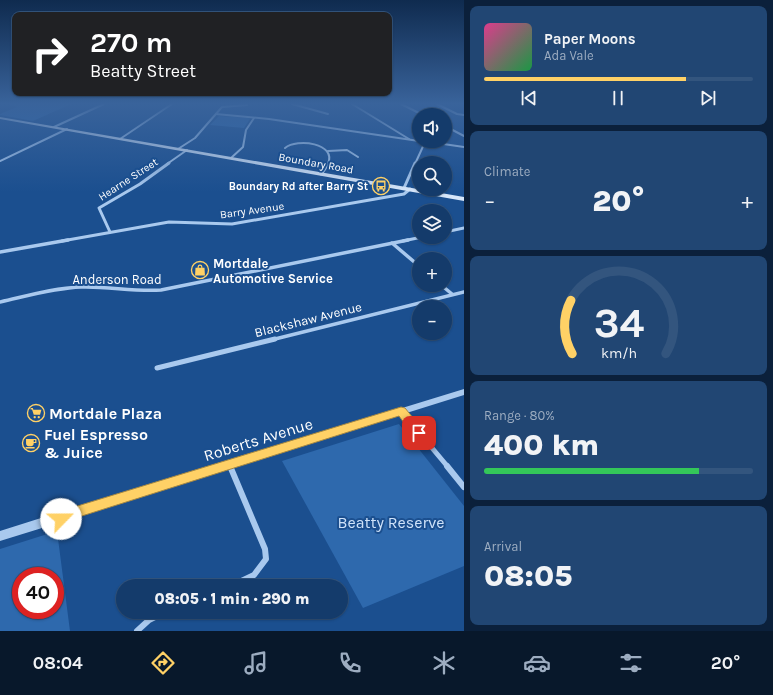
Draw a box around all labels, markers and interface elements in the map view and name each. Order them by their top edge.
text: 270 m [90,26,172,59]
icon: right [24,28,76,80]
text: Paper Moons [544,30,636,48]
text: Ada Vale [544,48,594,63]
text: Beatty Street [90,60,196,82]
icon: previous [518,87,540,109]
icon: pause [607,87,629,109]
icon: next [697,87,719,109]
map controls [412,108,452,340]
button: sound [412,108,452,148]
street label: Boundary Road [277,151,354,176]
street label: Hearne Street [96,155,160,203]
button: search [412,156,452,196]
text: Climate [484,164,530,179]
bus stop icon: Boundary Rd after Barry St [371,176,391,196]
place label: Boundary Rd after Barry St [229,180,369,193]
text: 20° [592,183,645,219]
text: − [484,188,496,214]
text: + [741,188,753,214]
street label: Barry Avenue [219,200,285,221]
button: layers [412,204,452,244]
button: + [412,252,452,292]
place label: Mortdale Automotive Service [213,256,333,286]
shop icon: Mortdale Automotive Service [190,260,210,280]
street label: Anderson Road [72,272,162,287]
text: 34 [593,298,644,346]
street label: Blackshaw Avenue [253,299,364,340]
button: − [412,300,452,340]
text: km/h [600,344,637,361]
supermarket icon: Mortdale Plaza [26,403,46,423]
place label: Mortdale Plaza [49,404,162,423]
text: Range · 80% [484,408,555,423]
street label: Roberts Avenue [201,414,315,465]
pin [402,416,436,450]
icon: arrive [408,422,430,444]
place label: Fuel Espresso & Juice [44,425,148,462]
text: 400 km [484,427,599,463]
cafe icon: Fuel Espresso & Juice [21,433,41,453]
position arrow [40,498,82,540]
park label: Beatty Reserve [338,513,444,532]
text: Arrival [484,539,522,554]
text: 08:05 [484,558,572,594]
speed limit sign: 40 [12,567,64,619]
text: 08:05 · 1 min · 290 m [155,590,309,608]
icon: directions [149,649,177,677]
icon: music [242,649,270,677]
icon: phone [336,649,364,677]
icon: climate [430,649,458,677]
icon: car [523,649,551,677]
icon: filters [617,649,645,677]
text: 08:04 [33,652,83,674]
text: 20° [711,652,740,674]

